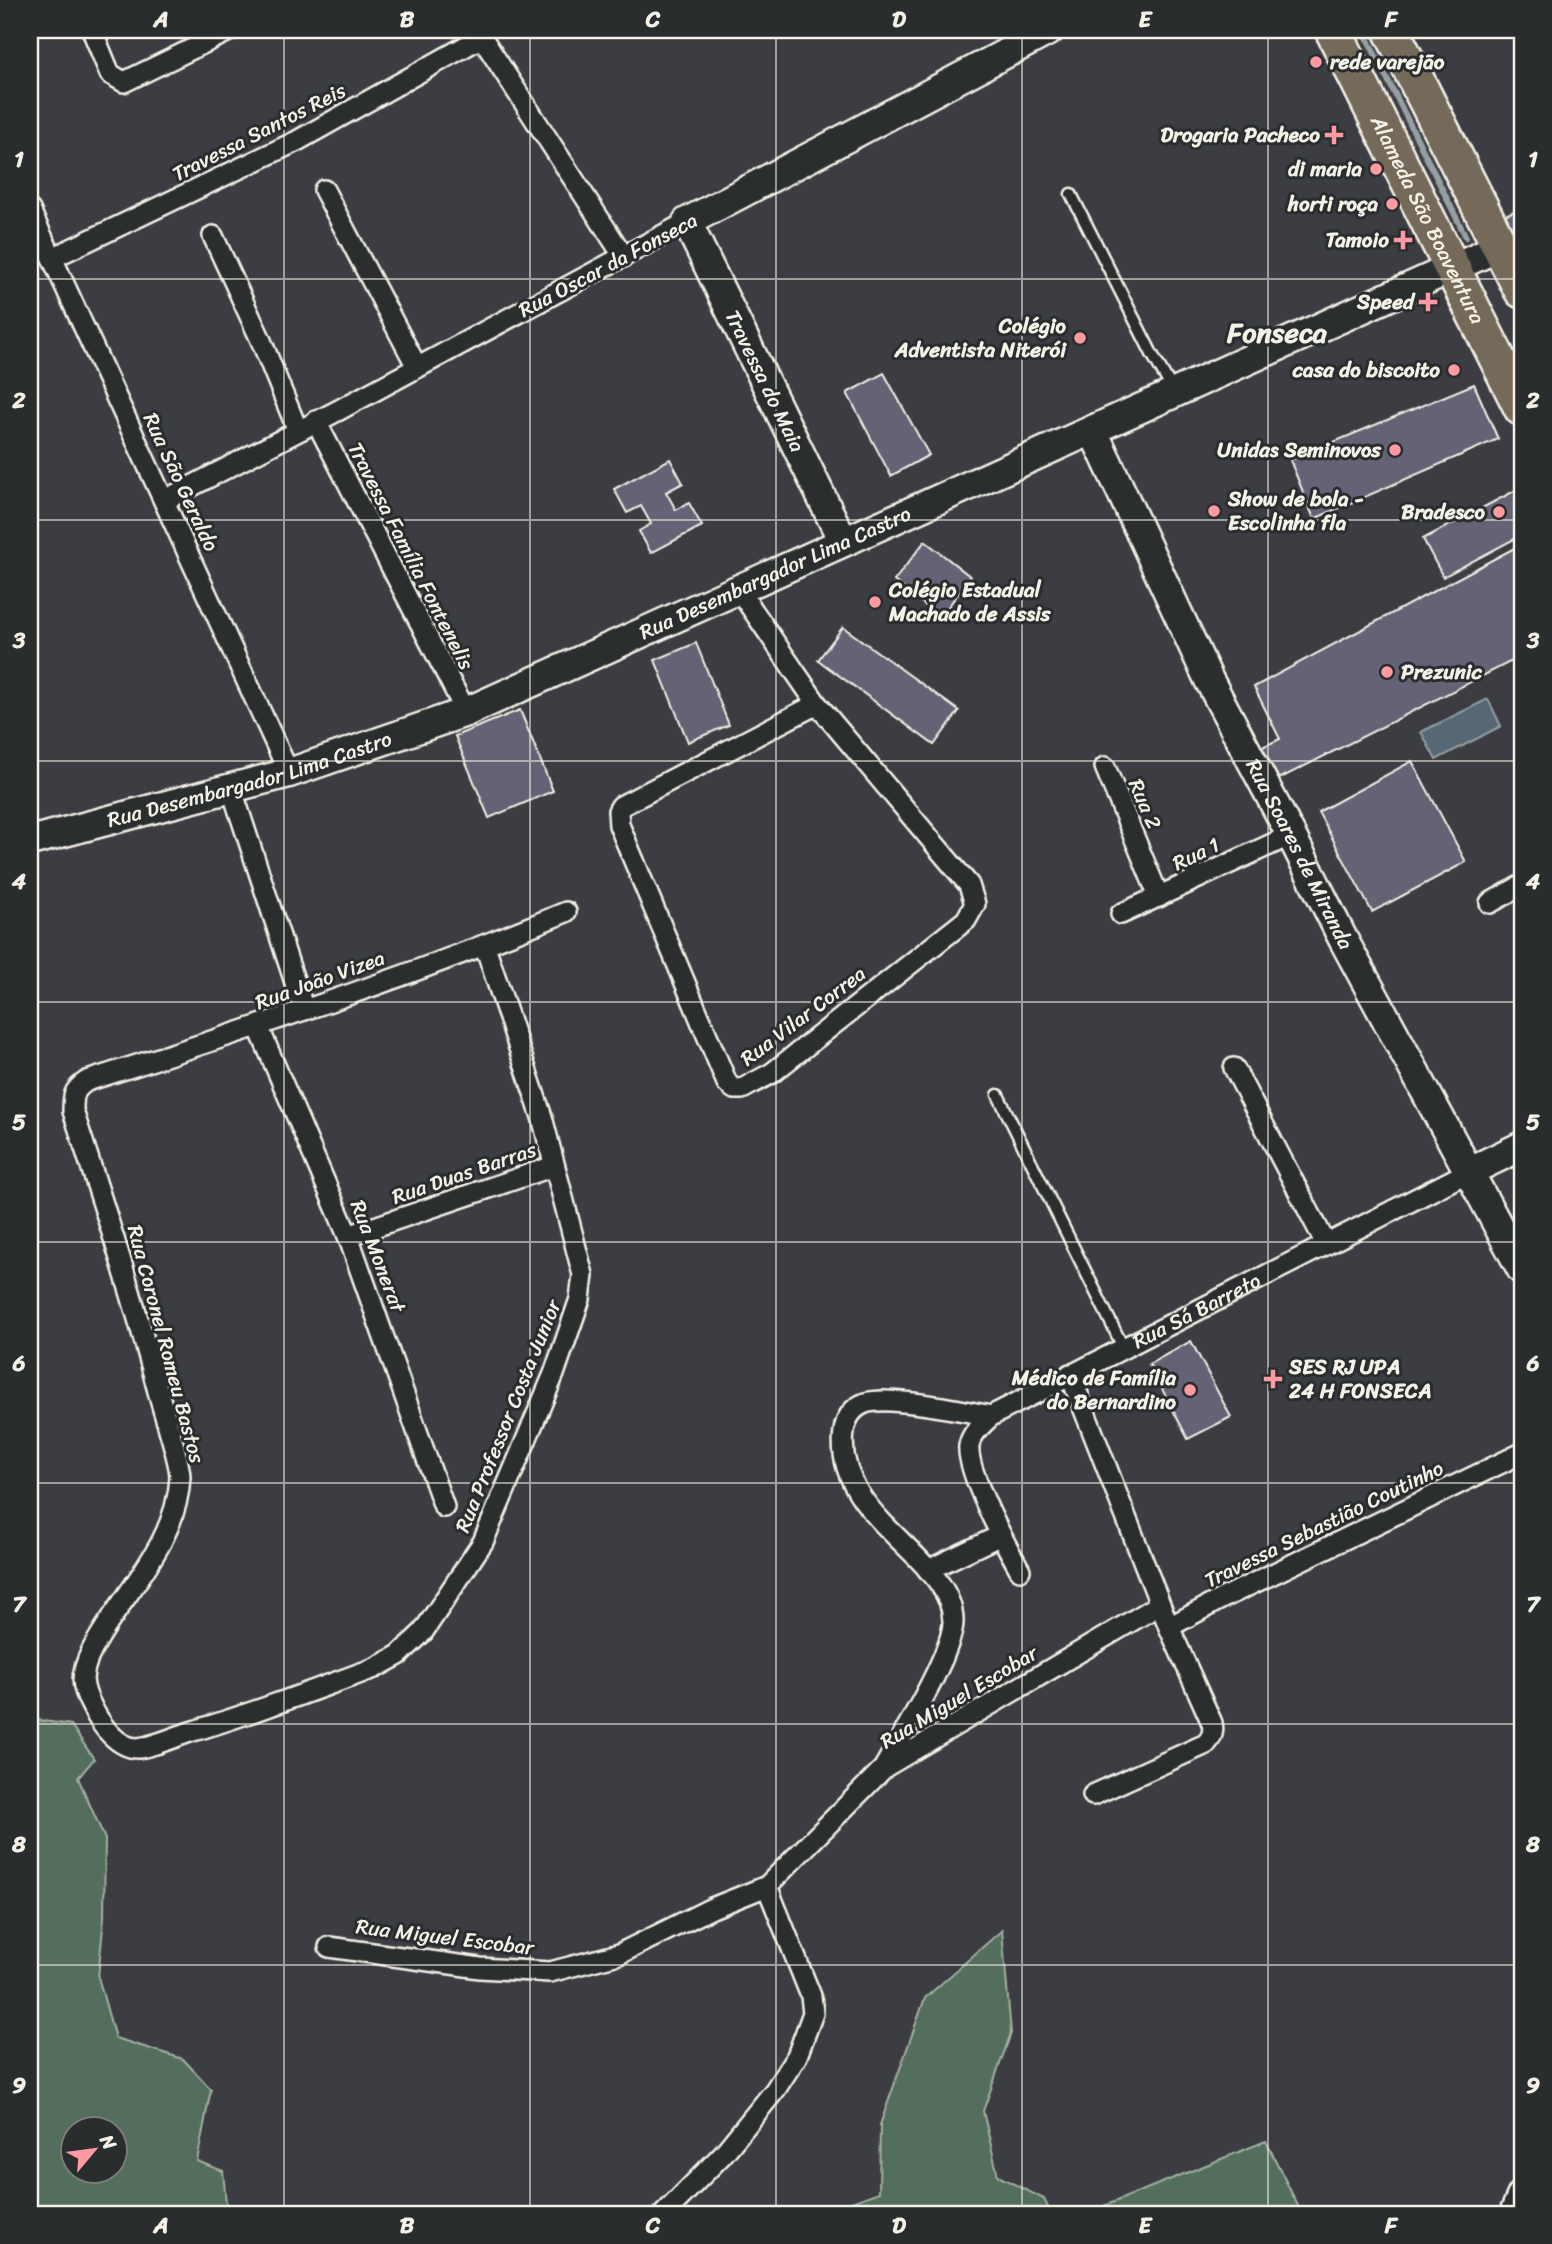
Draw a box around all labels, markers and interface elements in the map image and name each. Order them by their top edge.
text: A [152,0,169,40]
text: B [400,0,415,40]
text: C [645,0,661,40]
text: D [892,0,907,40]
text: E [1139,0,1154,40]
text: F [1384,0,1399,40]
place label: rede varejão [1329,43,1445,81]
marker: rede varejão [1308,54,1324,70]
street label: Travessa Santos Reis [165,71,353,192]
street label: Alameda São Boaventura [1359,107,1496,331]
place label: Drogaria Pacheco [1161,116,1320,154]
marker: Drogaria Pacheco [1326,127,1342,143]
text: 1 [14,139,24,180]
text: 1 [1528,139,1538,180]
place label: di maria [1288,150,1362,188]
marker: di maria [1368,161,1384,177]
place label: horti roça [1287,185,1378,223]
marker: horti roça [1384,196,1400,212]
street label: Rua Oscar da Fonseca [511,201,705,328]
place label: Tamoio [1325,221,1389,259]
marker: Tamoio [1395,232,1411,248]
place label: Speed [1356,283,1416,321]
marker: Speed [1420,294,1436,310]
street label: Travessa do Maia [714,303,816,459]
place label: Colégio Adventista Niterói [894,307,1067,369]
district label: Fonseca [1226,308,1328,357]
marker: Colégio Adventista Niterói [1072,330,1088,346]
place label: casa do biscoito [1292,351,1440,389]
marker: casa do biscoito [1446,362,1462,378]
text: 2 [11,380,26,421]
text: 2 [1525,380,1540,421]
street label: Rua São Geraldo [132,406,230,558]
place label: Unidas Seminovos [1217,431,1382,469]
street label: Travessa Família Fontenelis [337,435,485,677]
marker: Unidas Seminovos [1387,442,1403,458]
place label: Show de bola - Escolinha fla [1227,480,1364,542]
place label: Bradesco [1401,493,1486,531]
street label: Rua Desembargador Lima Castro [633,495,918,651]
marker: Show de bola - Escolinha fla [1206,503,1222,519]
marker: Bradesco [1491,504,1507,520]
place label: Colégio Estadual Machado de Assis [888,571,1052,633]
marker: Colégio Estadual Machado de Assis [867,594,883,610]
text: 3 [12,620,26,661]
text: 3 [1526,620,1540,661]
place label: Prezunic [1401,653,1483,691]
marker: Prezunic [1379,664,1395,680]
street label: Rua Desembargador Lima Castro [103,720,397,839]
street label: Rua Soares de Miranda [1235,752,1365,957]
street label: Rua 2 [1117,773,1173,835]
street label: Rua 1 [1166,826,1226,882]
text: 4 [11,861,27,902]
text: 4 [1525,861,1541,902]
street label: Rua João Vizea [250,939,391,1021]
street label: Rua Vilar Correa [732,955,875,1076]
text: 5 [12,1102,26,1143]
text: 5 [1526,1102,1540,1143]
street label: Rua Duas Barras [386,1130,542,1216]
street label: Rua Monerat [339,1194,417,1319]
street label: Rua Coronel Romeu Bastos [116,1220,216,1468]
street label: Rua Sá Barreto [1125,1262,1268,1360]
street label: Rua Professor Costa Junior [444,1292,573,1539]
text: 6 [11,1343,26,1384]
text: 6 [1525,1343,1540,1384]
place label: SES RJ UPA 24 H FONSECA [1288,1348,1431,1410]
place label: Médico de Família do Bernardino [1011,1359,1176,1421]
marker: SES RJ UPA 24 H FONSECA [1263,1369,1283,1389]
marker: Médico de Família do Bernardino [1182,1382,1198,1398]
street label: Travessa Sebastião Coutinho [1198,1449,1451,1599]
text: 7 [12,1584,27,1625]
text: 7 [1526,1584,1541,1625]
street label: Rua Miguel Escobar [872,1634,1047,1759]
text: 8 [11,1824,26,1865]
text: 8 [1525,1824,1540,1865]
street label: Rua Miguel Escobar [354,1907,538,1967]
text: 9 [12,2065,26,2106]
text: 9 [1526,2065,1540,2106]
north arrow [60,2114,130,2184]
text: N [90,2127,126,2156]
text: A [152,2205,169,2244]
text: B [400,2205,415,2244]
text: C [645,2205,661,2244]
text: D [892,2205,907,2244]
text: E [1139,2205,1154,2244]
text: F [1384,2205,1399,2244]

